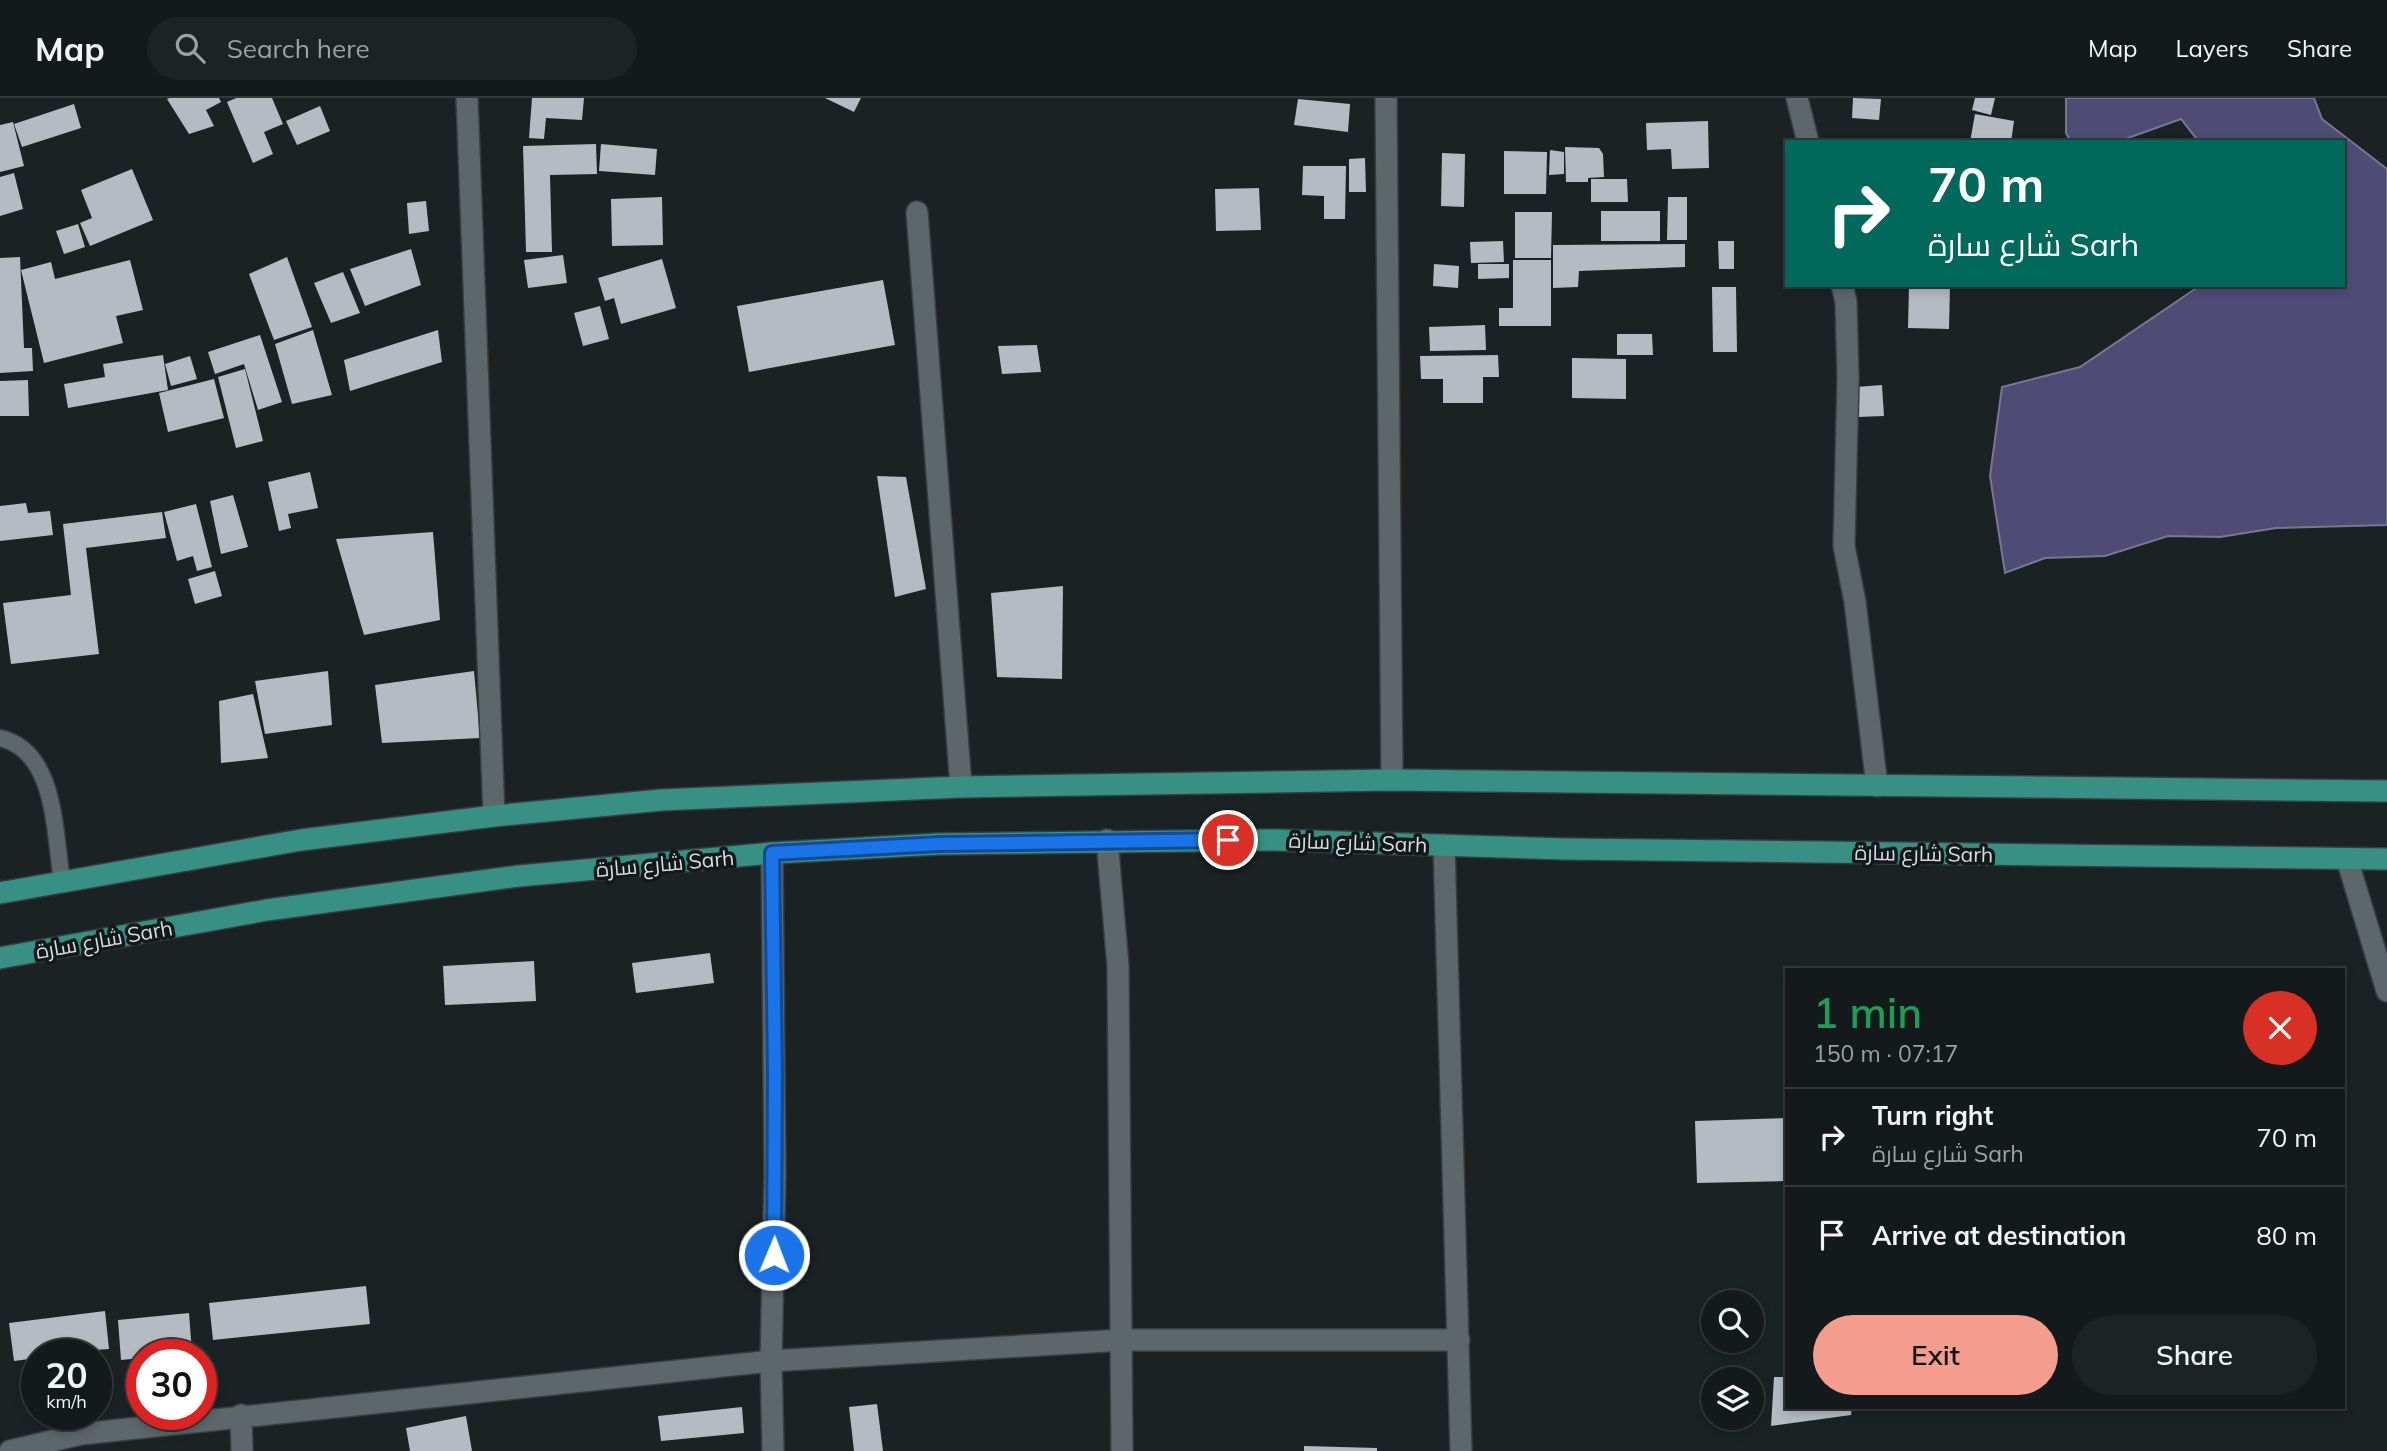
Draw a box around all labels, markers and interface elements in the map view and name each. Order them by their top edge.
search box [147,17,637,80]
text: Map [35,28,105,69]
icon: search [171,29,209,67]
text: Search here [227,32,370,65]
text: Map [2088,33,2137,63]
text: Layers [2175,33,2249,63]
text: Share [2287,33,2352,63]
text: 70 m [1928,153,2044,214]
icon: right [1813,168,1904,259]
text: شارع سارة Sarh [1928,224,2139,264]
pin [1198,810,1258,870]
icon: arrive [1209,821,1247,859]
street label: شارع سارة Sarh [1288,827,1428,859]
street label: شارع سارة Sarh [1854,839,1994,869]
street label: شارع سارة Sarh [595,844,735,884]
street label: شارع سارة Sarh [33,914,175,966]
text: 1 min [1813,986,1922,1039]
button: close [2243,991,2317,1065]
text: 150 m · 07:17 [1813,1039,1958,1068]
text: Turn right [1872,1099,1993,1132]
icon: right [1813,1118,1851,1156]
text: 70 m [2256,1121,2317,1154]
text: شارع سارة Sarh [1872,1139,2024,1168]
icon: arrive [1813,1216,1851,1254]
position arrow [737,1218,811,1292]
text: Arrive at destination [1872,1219,2127,1252]
text: 80 m [2256,1219,2317,1252]
map controls [1701,1290,1764,1430]
button: search [1701,1290,1764,1353]
button: Exit [1813,1315,2058,1395]
button: Share [2072,1315,2317,1395]
speed limit sign: 30 [126,1339,217,1430]
text: 20 [45,1353,88,1397]
button: layers [1701,1367,1764,1430]
text: km/h [46,1390,87,1413]

